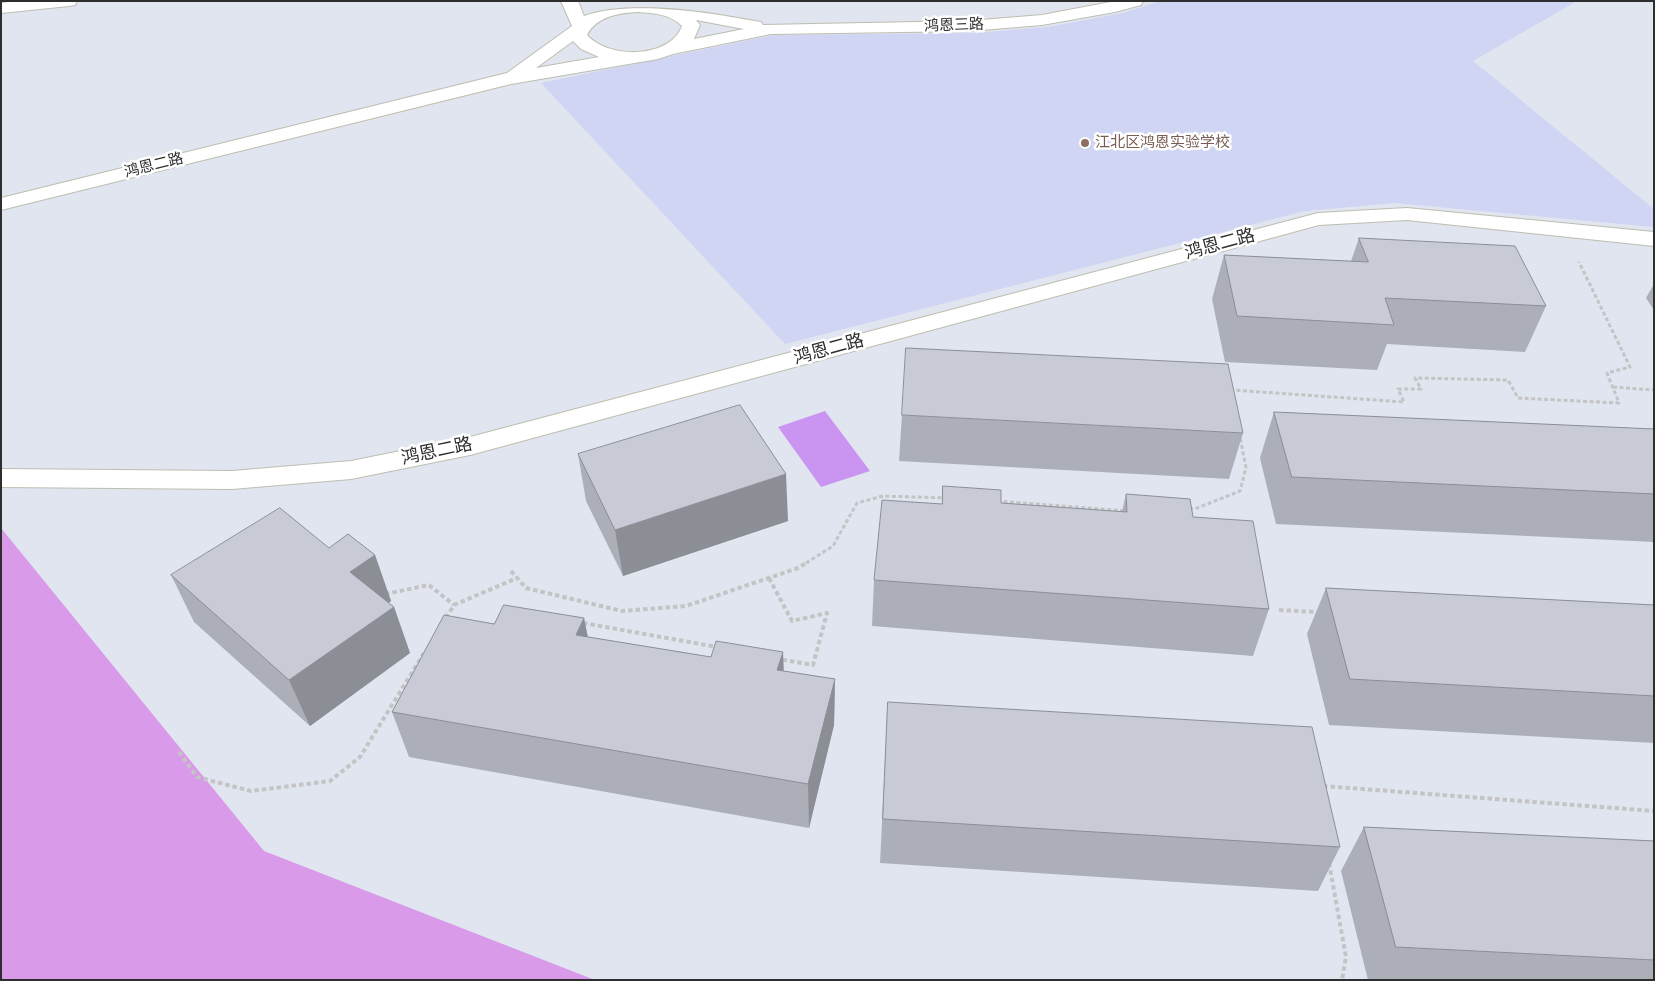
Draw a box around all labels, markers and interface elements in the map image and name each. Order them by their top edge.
street label: 鸿恩三路 [924,16,984,36]
place label: 江北区鸿恩实验学校 [1095,134,1230,152]
marker: 江北区鸿恩实验学校 [1079,137,1091,149]
street label: 鸿恩二路 [123,150,185,182]
street label: 鸿恩二路 [1182,225,1258,265]
street label: 鸿恩二路 [791,330,867,370]
street label: 鸿恩二路 [400,434,474,470]

